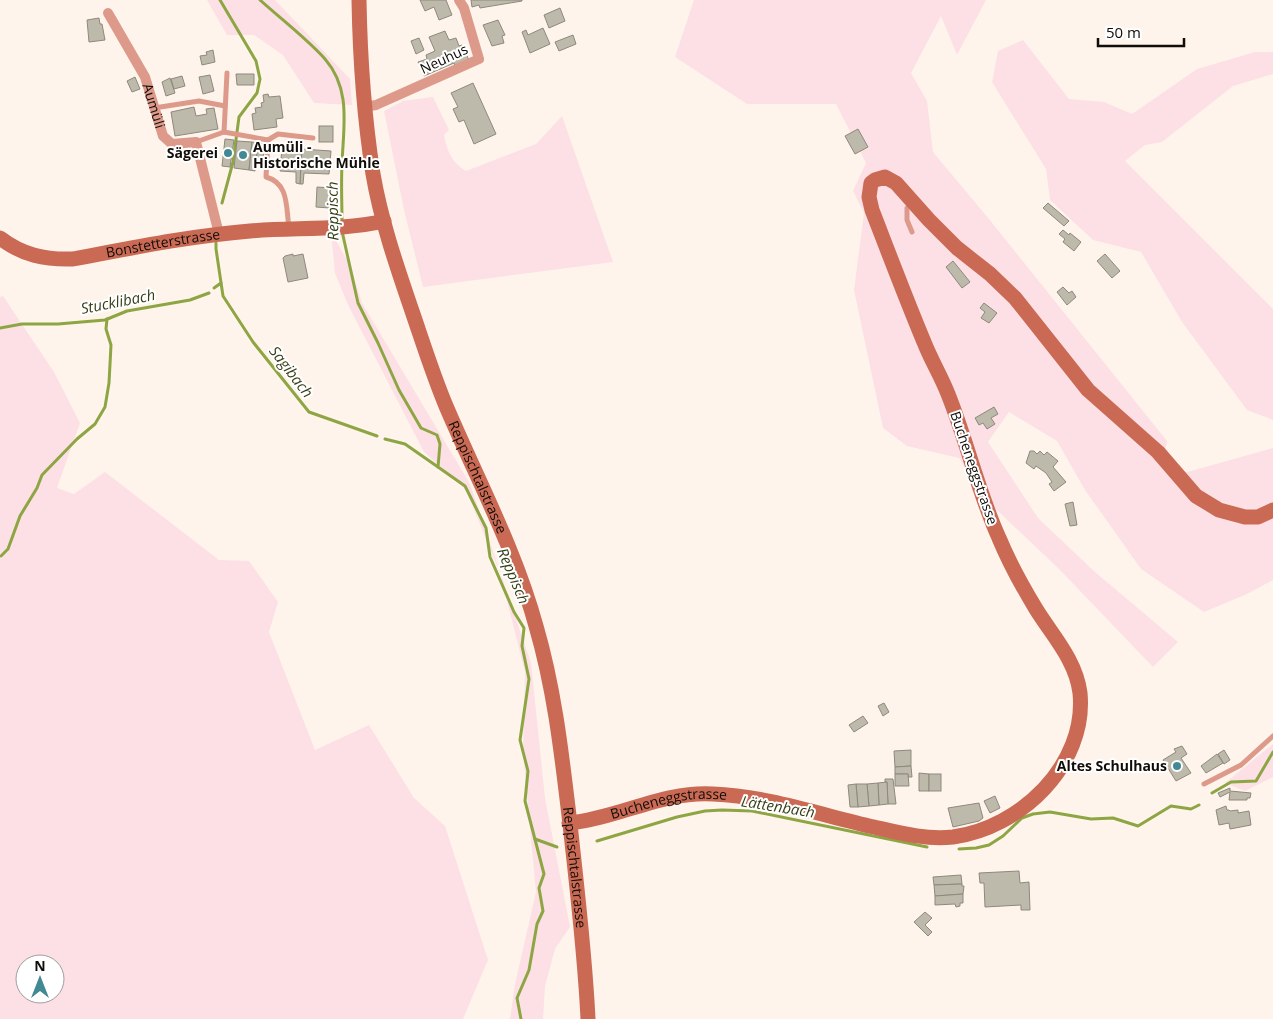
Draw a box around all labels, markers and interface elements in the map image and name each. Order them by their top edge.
scale bar [1098,15,1184,47]
text: 50 m [1106,22,1141,42]
street label: Neuhus [417,39,471,78]
street label: Aumüli [138,81,170,130]
place label: Aumüli - Historische Mühle [253,137,380,172]
place label: Sägerei [167,143,218,162]
marker: Sägerei [222,147,234,159]
marker: Aumüli - Historische Mühle [237,149,249,161]
water label: Reppisch [321,181,343,241]
street label: Bonstetterstrasse [104,224,221,262]
water label: Stucklibach [79,284,157,318]
water label: Sagibach [265,342,318,401]
street label: Bucheneggstrasse [946,409,1003,527]
street label: Reppischtalstrasse [444,417,512,536]
water label: Reppisch [493,545,535,607]
place label: Altes Schulhaus [1057,756,1167,775]
marker: Altes Schulhaus [1171,760,1183,772]
street label: Bucheneggstrasse [608,784,728,823]
water label: Lättenbach [740,790,816,822]
street label: Reppischtalstrasse [559,806,591,929]
north arrow [15,954,65,1004]
text: N [34,956,46,975]

